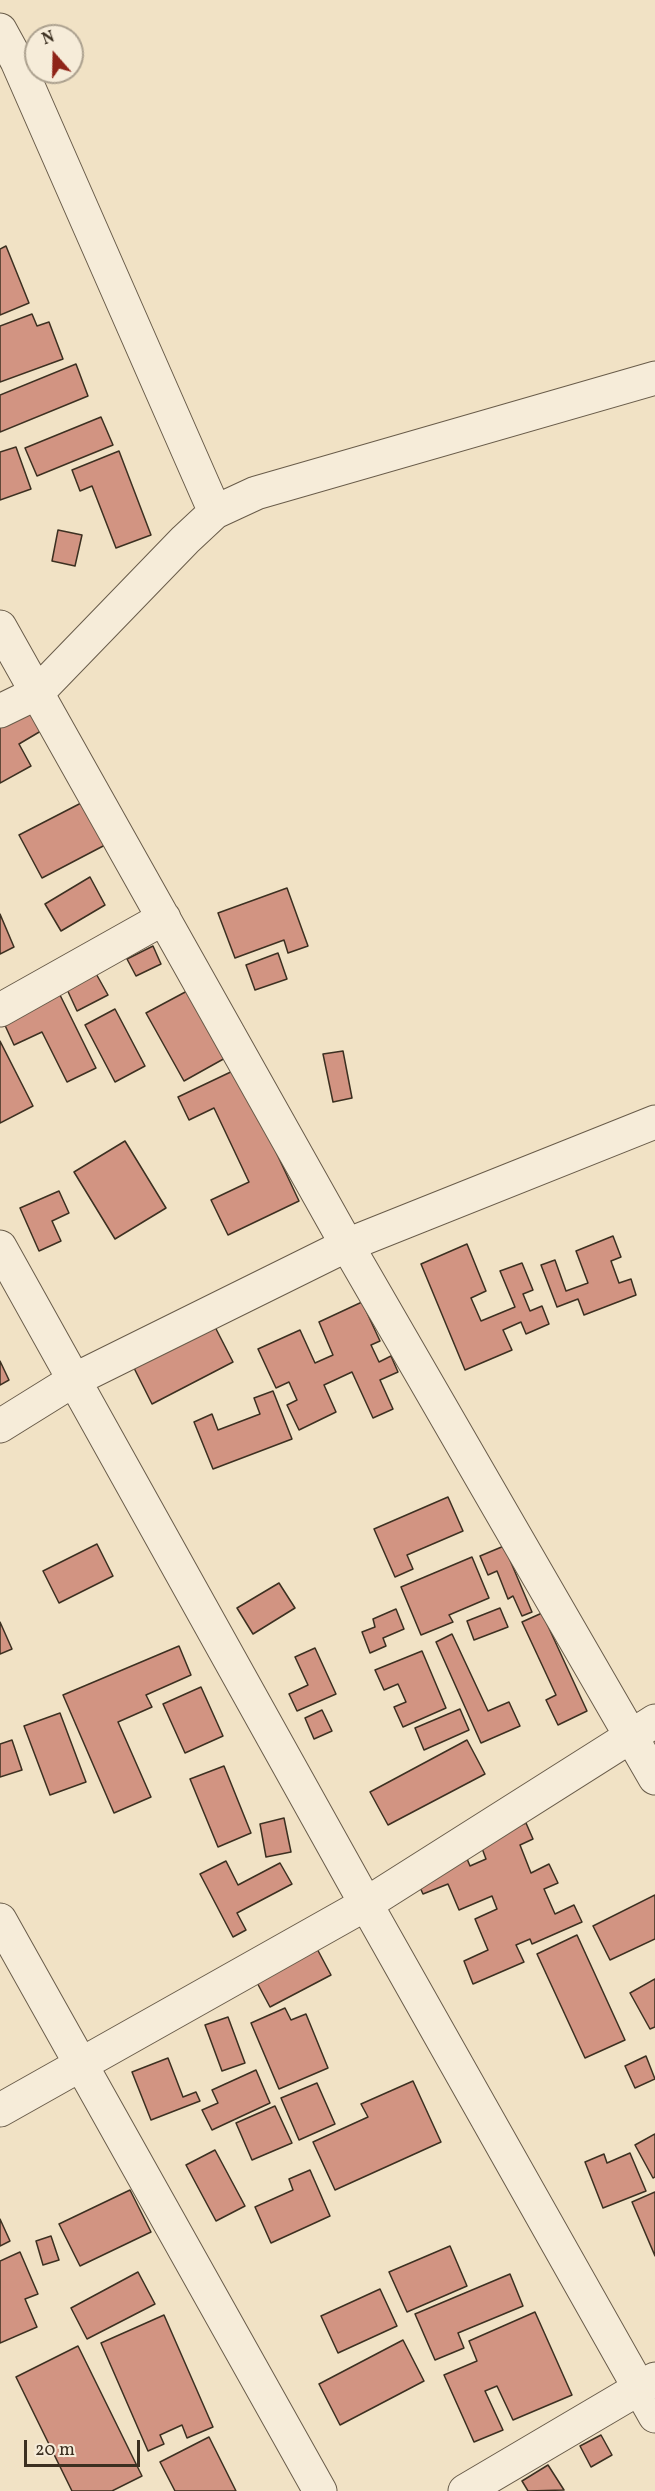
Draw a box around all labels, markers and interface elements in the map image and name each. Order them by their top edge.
north arrow [24,24,84,84]
text: N [39,27,58,51]
scale bar [27,2428,142,2466]
text: 20 m [35,2438,75,2463]

